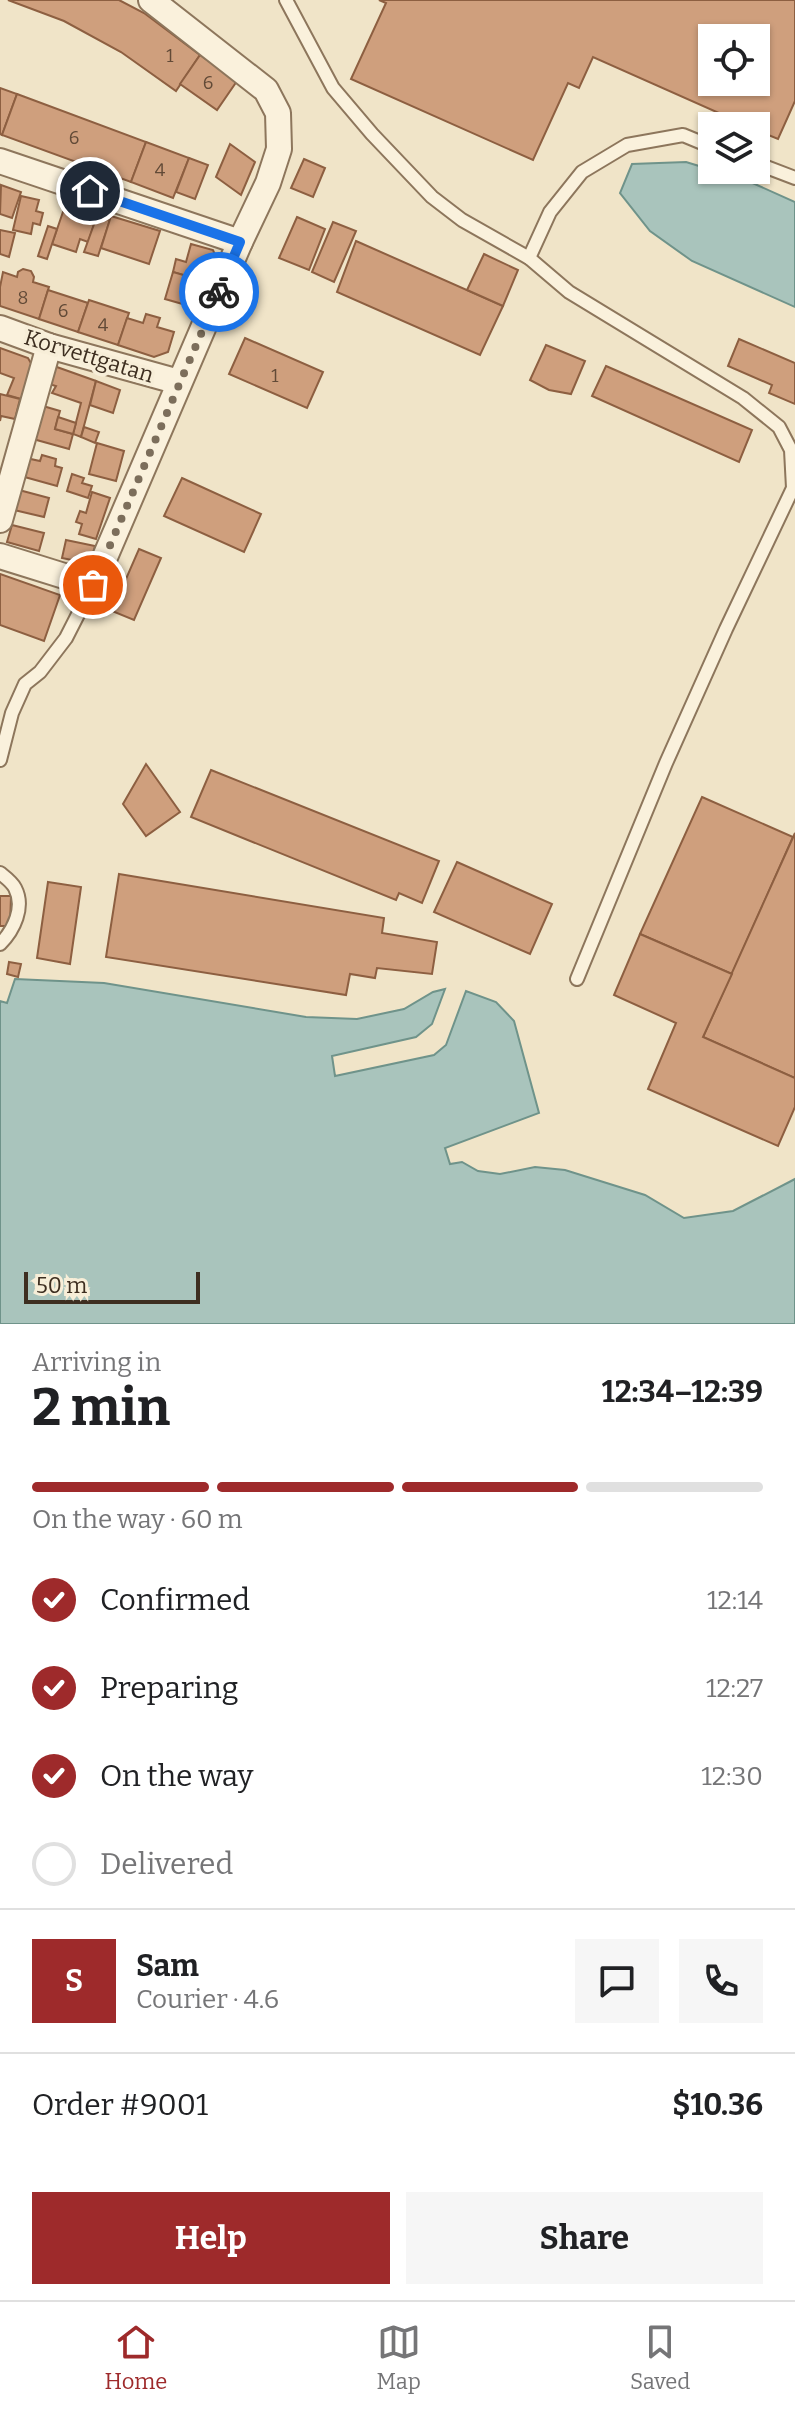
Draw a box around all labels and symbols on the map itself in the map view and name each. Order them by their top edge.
house number: 1 [166,45,174,67]
house number: 6 [203,72,213,94]
house number: 6 [69,127,79,149]
pin [56,157,124,225]
house number: 4 [155,159,166,181]
courier [179,252,259,332]
house number: 8 [18,287,28,309]
house number: 6 [58,300,68,322]
house number: 4 [98,314,109,336]
street label: Korvettgatan [21,324,157,388]
house number: 1 [271,365,279,387]
pin [59,551,127,619]
scale bar [24,1268,200,1304]

